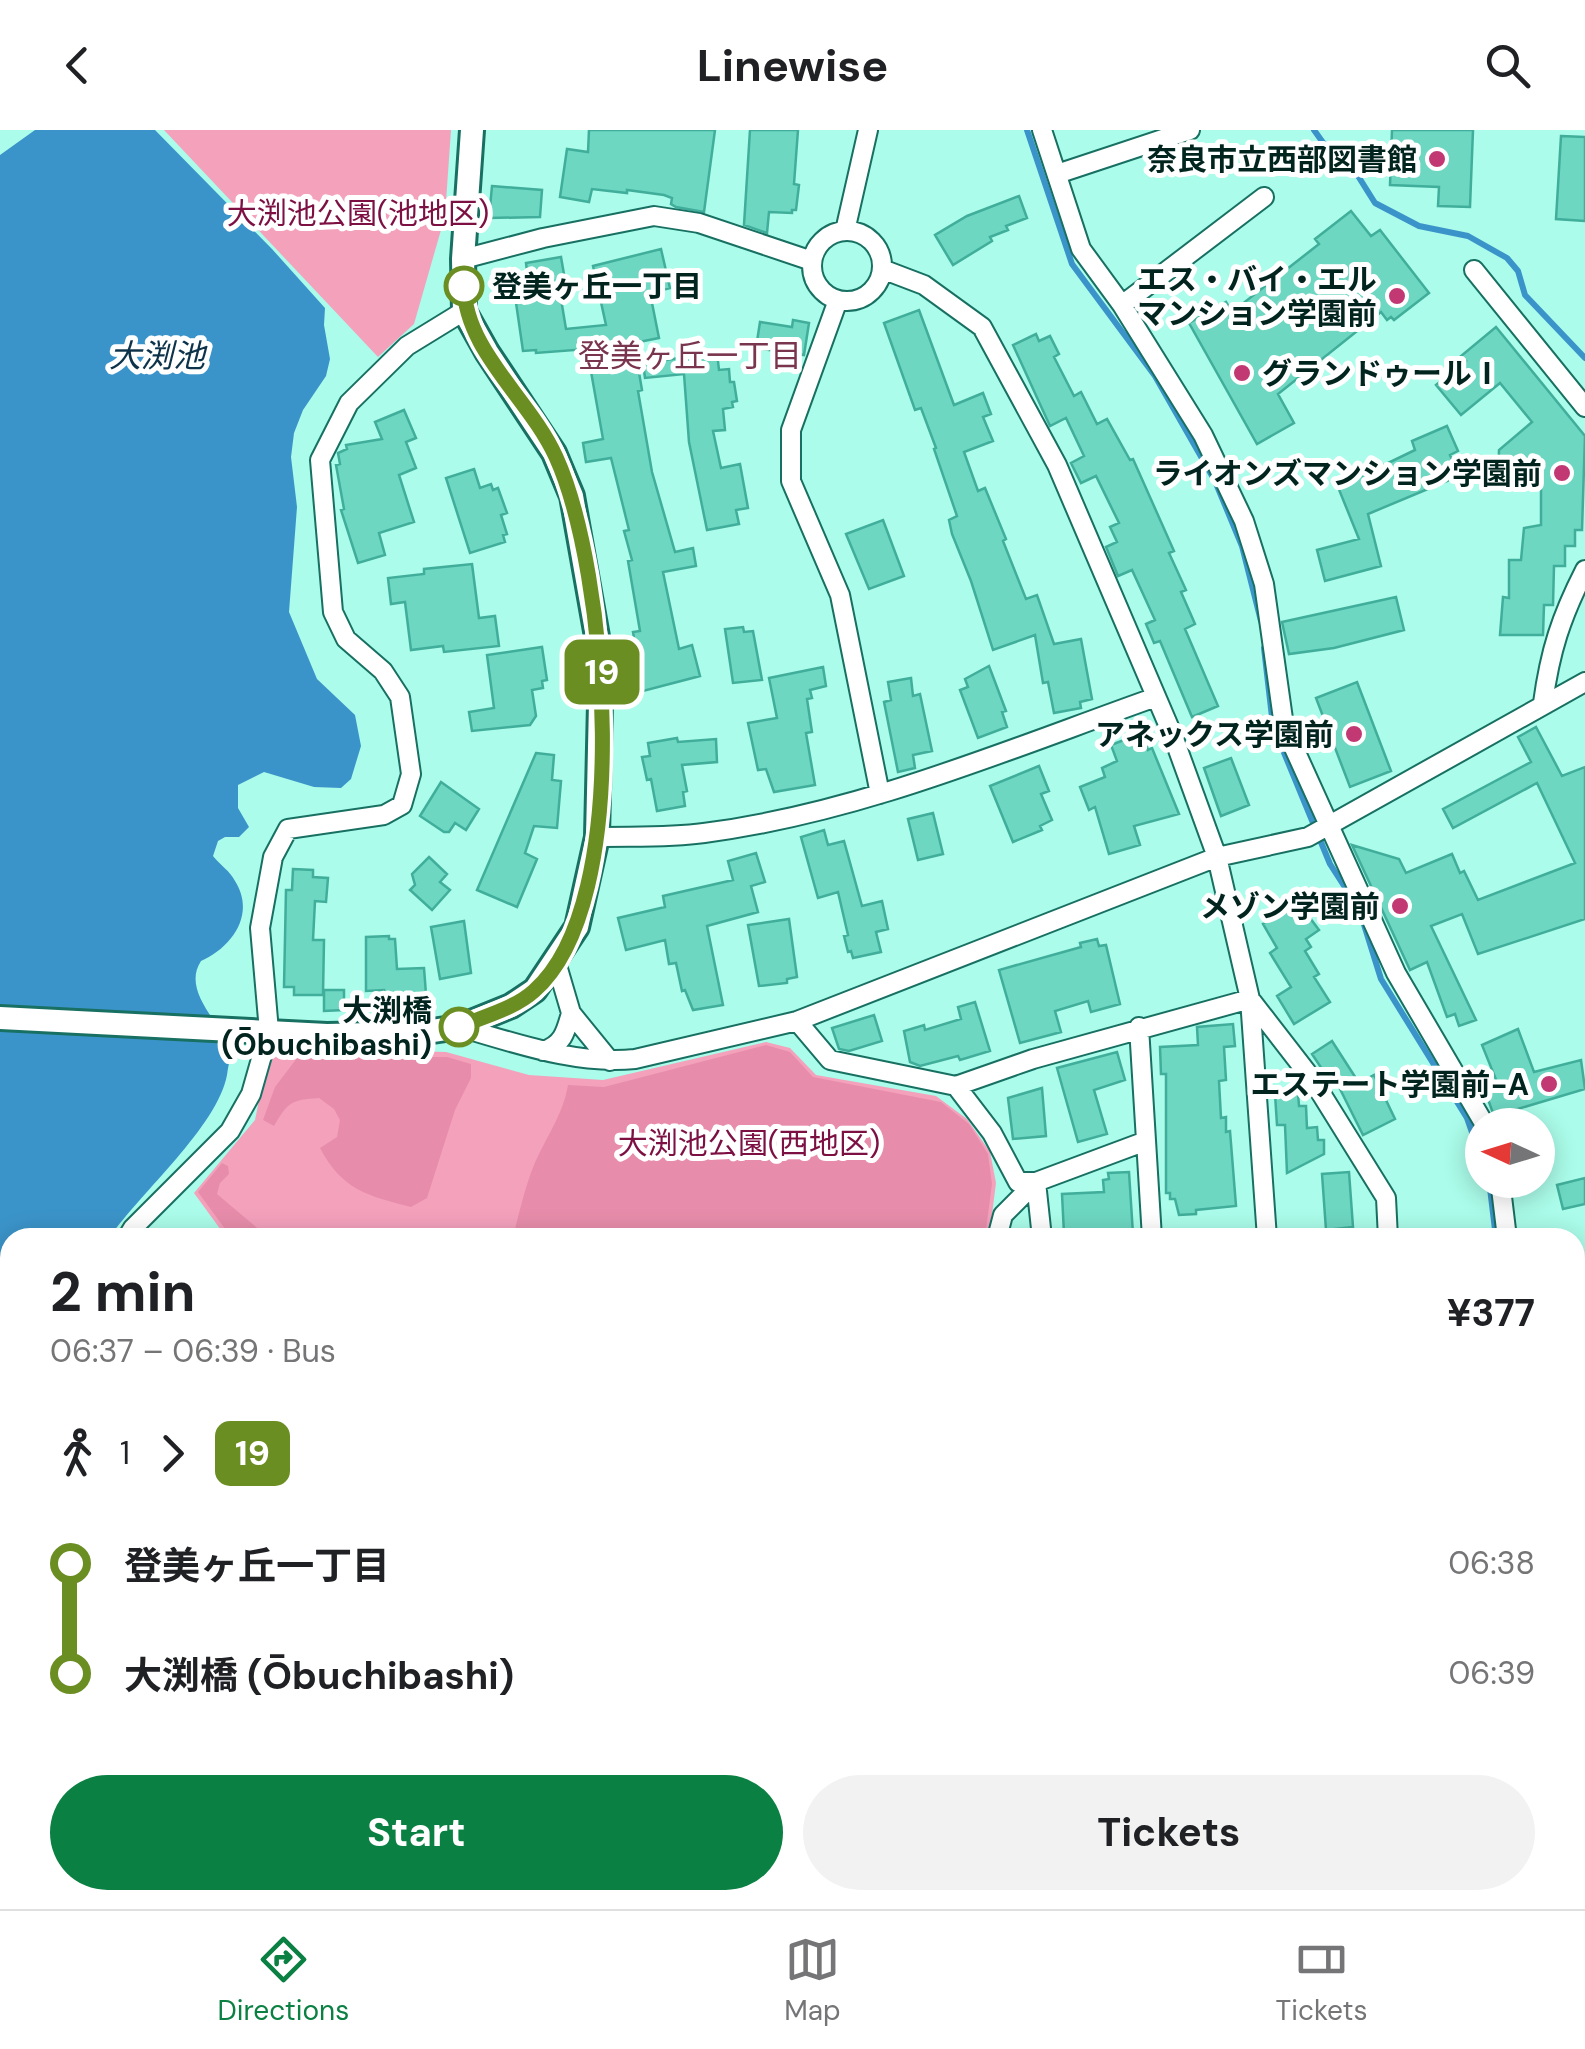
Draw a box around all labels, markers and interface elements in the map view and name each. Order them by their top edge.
text: Linewise [697,36,888,95]
icon: back [50,38,105,93]
icon: search [1480,38,1535,93]
place label: 奈良市立西部図書館 [1147,140,1417,179]
marker: 奈良市立西部図書館 [1426,148,1448,170]
park label: 大渕池公園(池地区) [227,194,489,233]
place label: エス・バイ・エル マンション学園前 [1137,260,1377,333]
marker: 登美ヶ丘一丁目 [445,267,483,305]
place label: 登美ヶ丘一丁目 [492,267,702,306]
marker: エス・バイ・エル マンション学園前 [1386,285,1408,307]
water label: 大渕池 [109,335,208,377]
district label: 登美ヶ丘一丁目 [578,335,802,377]
place label: グランドゥールⅠ [1262,354,1502,393]
marker: グランドゥールⅠ [1231,362,1253,384]
place label: ライオンズマンション学園前 [1153,454,1542,493]
marker: ライオンズマンション学園前 [1551,462,1573,484]
line badge: 19 [557,640,647,704]
text: 19 [585,649,619,695]
place label: アネックス学園前 [1095,715,1334,754]
marker: アネックス学園前 [1343,723,1365,745]
place label: メゾン学園前 [1200,887,1380,926]
marker: メゾン学園前 [1389,895,1411,917]
place label: 大渕橋 (Ōbuchibashi) [221,991,432,1064]
marker: 大渕橋 (Ōbuchibashi) [440,1008,478,1046]
place label: エステート学園前-A [1250,1065,1529,1104]
marker: エステート学園前-A [1538,1073,1560,1095]
north arrow [1465,1108,1555,1198]
map controls [1465,1108,1555,1198]
park label: 大渕池公園(西地区) [618,1124,880,1163]
text: 2 min [50,1256,195,1328]
text: ¥377 [1447,1288,1535,1338]
text: 06:37 – 06:39 · Bus [50,1330,336,1372]
icon: walk [50,1426,105,1481]
icon: forward [145,1426,200,1481]
text: 19 [235,1430,270,1476]
text: 1 [120,1432,130,1474]
text: 登美ヶ丘一丁目 [124,1541,390,1591]
text: 06:38 [1448,1542,1535,1584]
text: 大渕橋 (Ōbuchibashi) [124,1651,514,1701]
text: 06:39 [1448,1652,1535,1694]
button: Start [50,1775,783,1890]
button: Tickets [803,1775,1535,1890]
tab: Directions [217,1932,349,2029]
tab: Map [784,1932,841,2029]
tab: Tickets [1275,1932,1367,2029]

